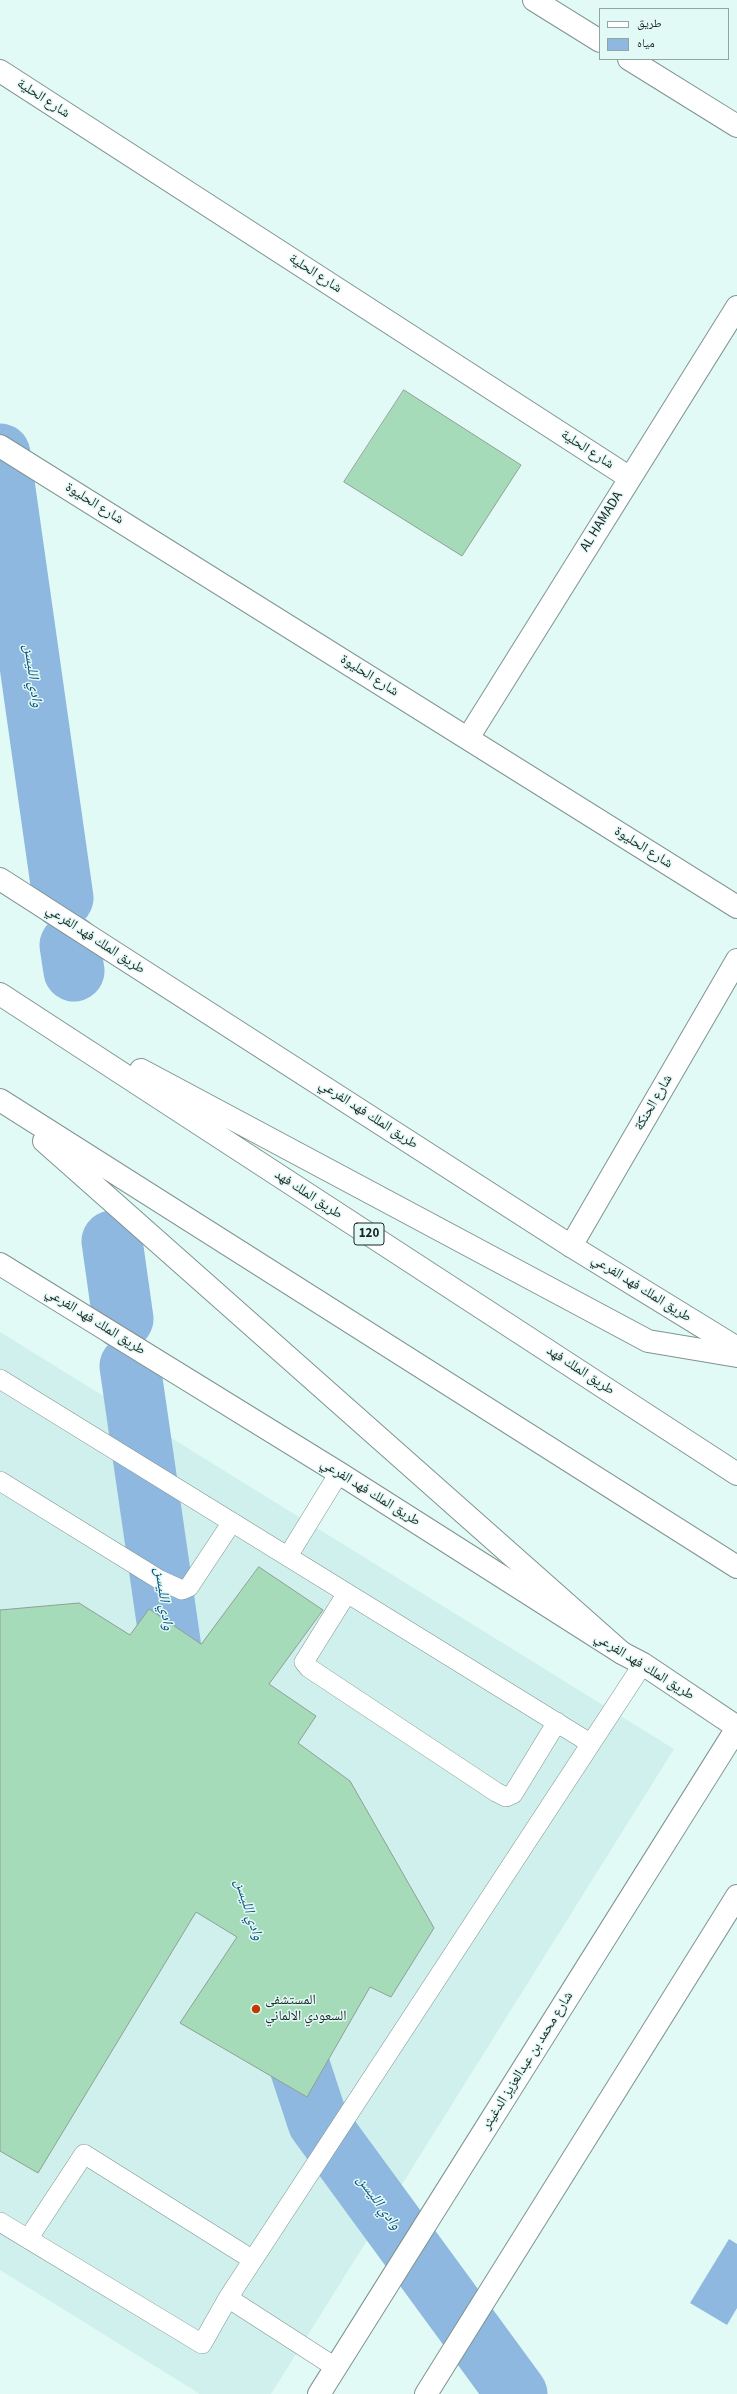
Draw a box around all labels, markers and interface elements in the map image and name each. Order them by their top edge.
legend [599,8,729,60]
text: طريق [637,15,662,32]
text: مياه [637,35,655,52]
street label: شارع الحلية [13,76,73,122]
street label: شارع الحلية [285,251,345,297]
street label: شارع الحلية [557,427,617,473]
street label: شارع الحليوة [62,479,126,529]
street label: AL HAMADA [577,489,627,555]
water label: وادي الليسن [19,643,45,709]
street label: شارع الحليوة [337,651,401,701]
street label: شارع الحليوة [611,823,675,873]
street label: طريق الملك فهد الفرعي [42,902,148,978]
street label: شارع الحنكة [631,1072,677,1134]
street label: طريق الملك فهد الفرعي [315,1077,421,1153]
street label: طريق الملك فهد [271,1167,345,1223]
road number: 120 [354,1223,384,1245]
street label: طريق الملك فهد الفرعي [588,1251,694,1327]
street label: طريق الملك فهد الفرعي [42,1284,148,1360]
street label: طريق الملك فهد [543,1343,617,1399]
street label: طريق الملك فهد الفرعي [317,1455,423,1531]
water label: وادي الليسن [150,1566,176,1632]
street label: طريق الملك فهد الفرعي [591,1629,697,1705]
water label: وادي الليسن [230,1877,266,1943]
street label: شارع محمد بن عبدالعزيز الدغيثر [479,1989,577,2133]
place label: المستشفى السعودي الالماني [265,1993,347,2026]
marker: المستشفى السعودي الالماني [250,2003,262,2015]
water label: وادي الليسن [352,2172,404,2234]

